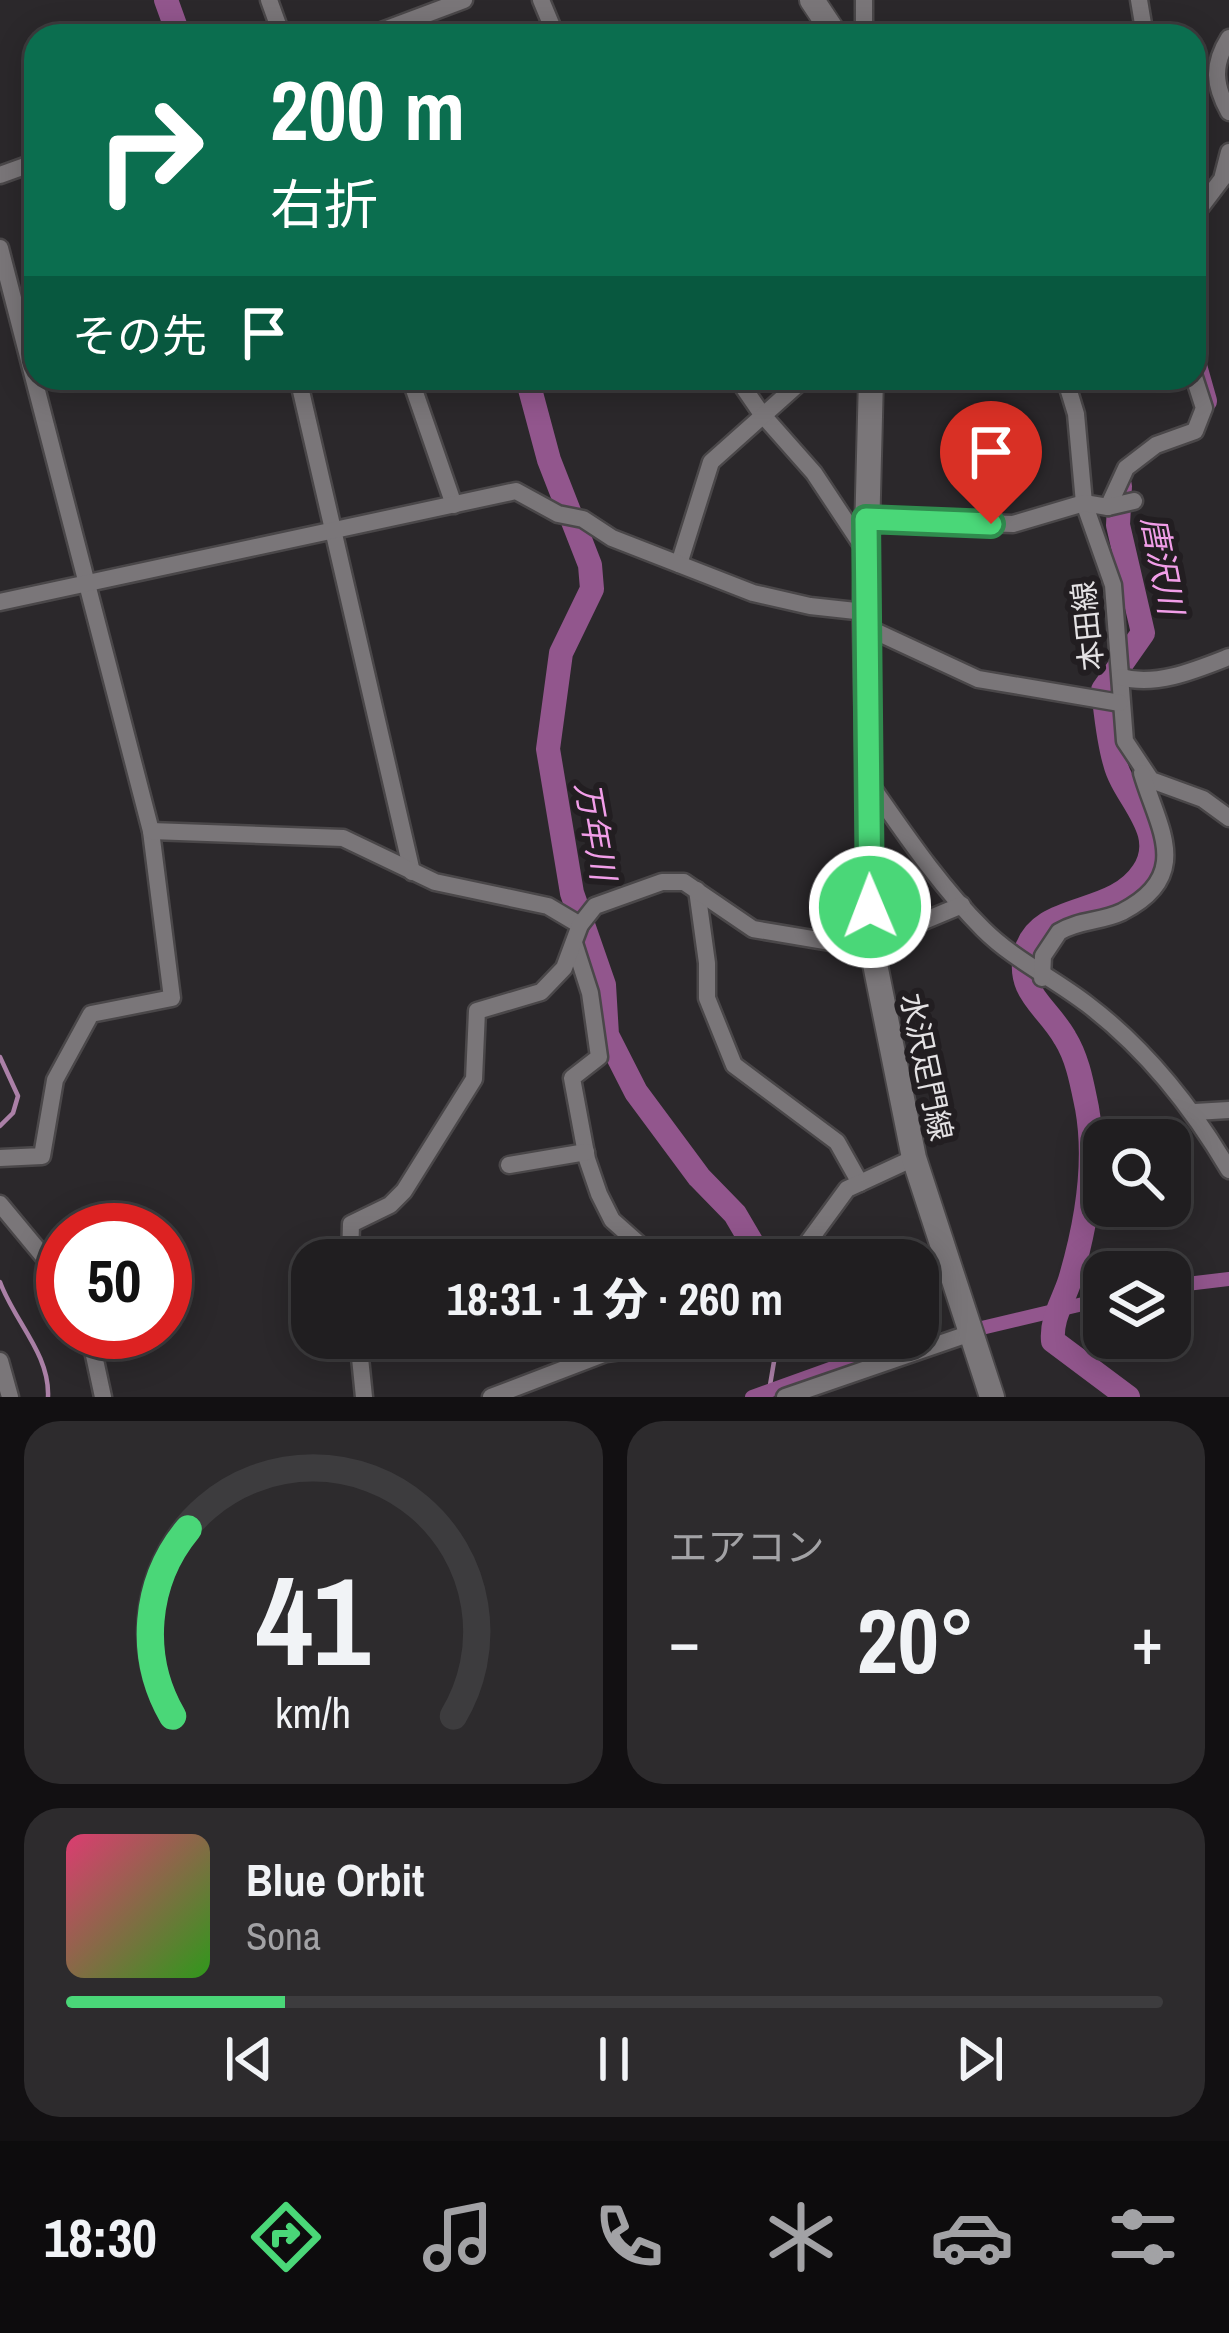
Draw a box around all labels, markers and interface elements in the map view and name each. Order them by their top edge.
text: 200 m [270,53,465,166]
icon: right [72,72,228,228]
text: 右折 [270,168,378,241]
icon: arrive [231,300,297,366]
text: その先 [72,305,207,366]
pin [940,401,1042,524]
icon: arrive [958,419,1024,485]
water label: 唐沢川 [1132,512,1195,621]
street label: 本田線 [1062,579,1112,673]
water label: 万年川 [566,778,627,887]
position arrow [807,844,933,970]
street label: 水沢足門線 [892,989,962,1144]
map controls [1083,1119,1191,1359]
button: search [1083,1119,1191,1227]
speed limit sign: 50 [36,1203,192,1359]
button: layers [1083,1251,1191,1359]
text: 18:31 · 1 分 · 260 m [447,1268,783,1329]
text: エアコン [669,1521,825,1573]
text: 41 [256,1536,370,1704]
text: 20° [857,1580,975,1701]
text: − [669,1596,700,1685]
text: + [1131,1596,1163,1685]
text: km/h [275,1683,351,1740]
text: Blue Orbit [246,1849,424,1910]
text: Sona [246,1910,321,1962]
icon: previous [216,2026,282,2092]
icon: pause [581,2026,647,2092]
icon: next [947,2026,1013,2092]
icon: directions [244,2195,328,2279]
icon: music [416,2195,500,2279]
icon: phone [587,2195,671,2279]
icon: climate [759,2195,843,2279]
icon: car [930,2195,1014,2279]
icon: filters [1101,2195,1185,2279]
text: 18:30 [44,2201,157,2274]

